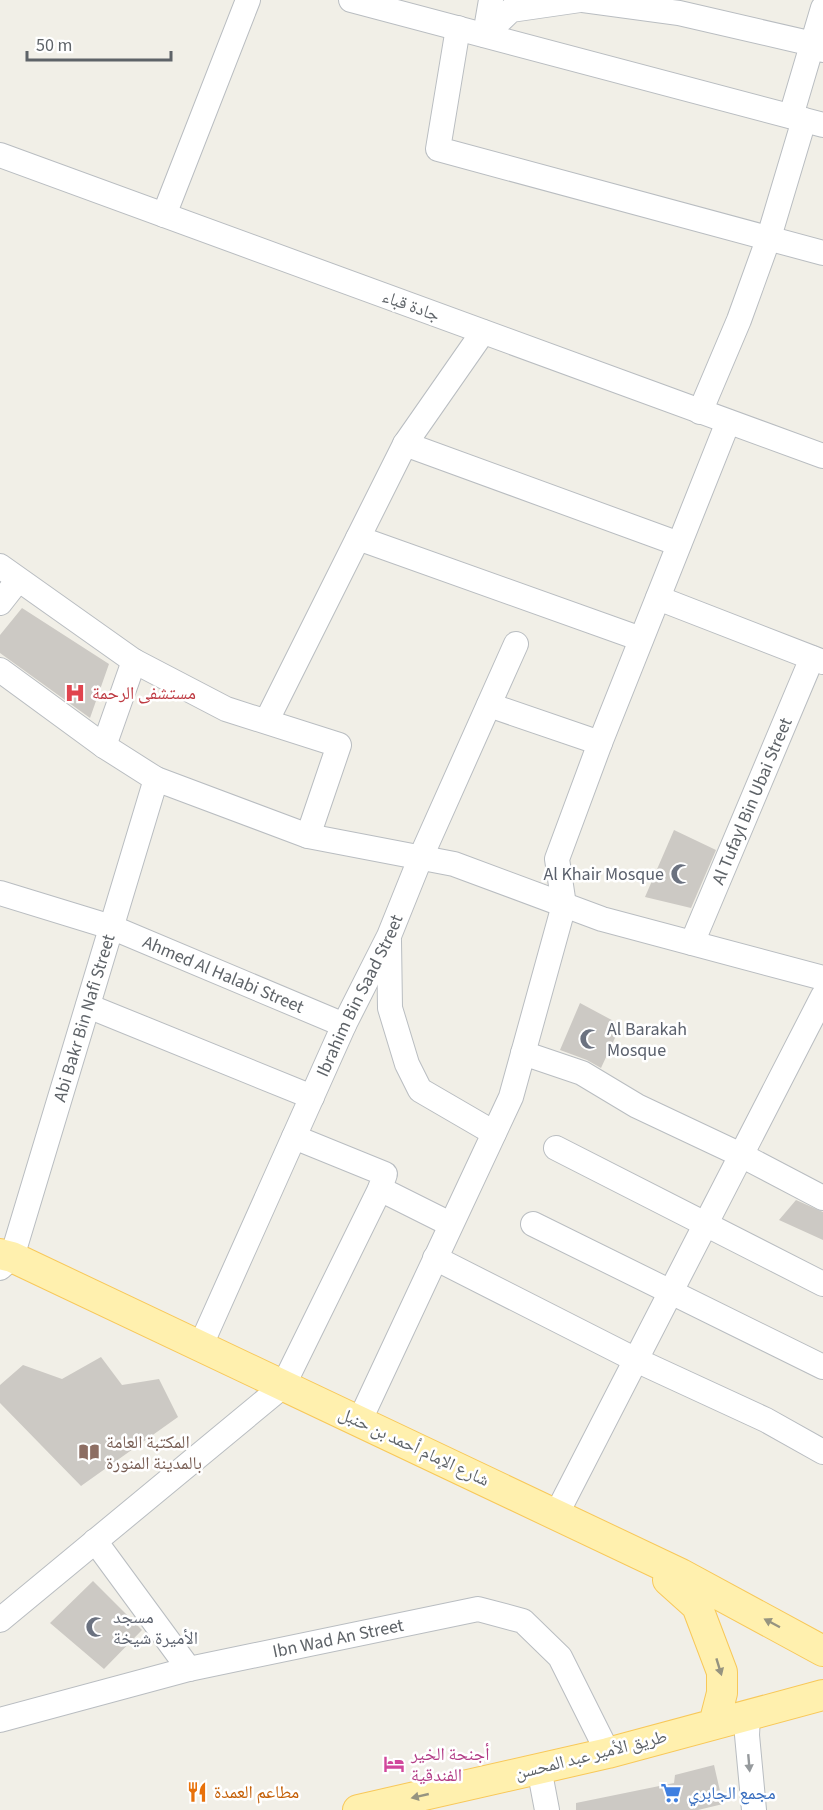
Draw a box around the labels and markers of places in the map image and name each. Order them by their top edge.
hospital icon: مستشفى الرحمة [63,681,87,705]
place label: مستشفى الرحمة [92,681,196,706]
place label: Al Khair Mosque [543,862,664,887]
mosque icon: Al Khair Mosque [669,862,693,886]
place label: Al Barakah Mosque [607,1017,687,1063]
mosque icon: Al Barakah Mosque [578,1027,602,1051]
place label: المكتبة العامة بالمدينة المنورة [106,1430,202,1476]
library icon: المكتبة العامة بالمدينة المنورة [77,1440,101,1464]
place label: مسجد الأميرة شيخة [113,1605,198,1651]
mosque icon: مسجد الأميرة شيخة [84,1615,108,1639]
place label: أجنحة الخير الفندقية [410,1742,490,1788]
hotel icon: أجنحة الخير الفندقية [382,1752,406,1776]
restaurant icon: مطاعم العمدة [185,1780,209,1804]
place label: مطاعم العمدة [214,1780,299,1805]
supermarket icon: مجمع الجابري [659,1781,683,1805]
place label: مجمع الجابري [688,1781,776,1807]

